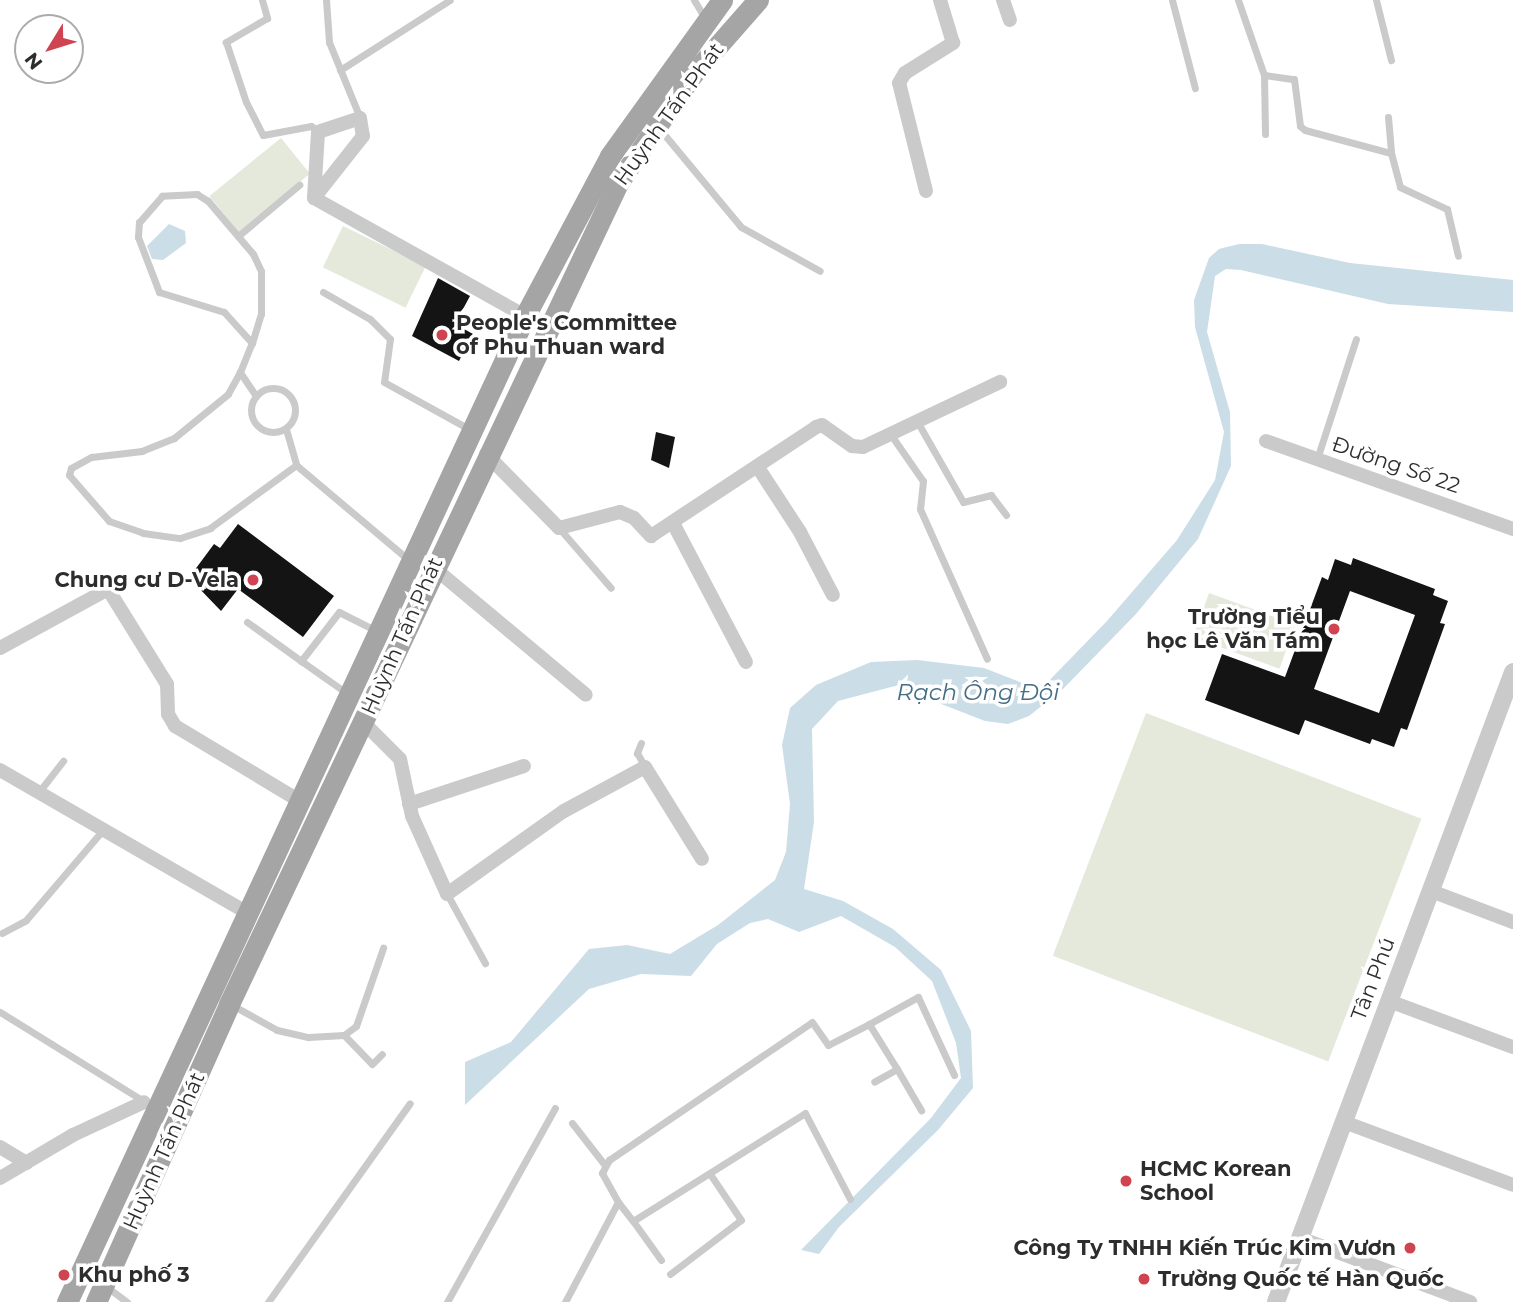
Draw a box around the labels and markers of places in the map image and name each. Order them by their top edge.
place label: People's Committee of Phu Thuan ward [456,310,677,360]
marker: People's Committee of Phu Thuan ward [434,327,450,343]
place label: Chung cư D-Vela [55,567,239,593]
marker: Chung cư D-Vela [245,572,261,588]
place label: Trường Tiểu học Lê Văn Tám [1146,604,1320,654]
marker: Trường Tiểu học Lê Văn Tám [1326,621,1342,637]
place label: HCMC Korean School [1140,1156,1291,1206]
marker: HCMC Korean School [1118,1173,1134,1189]
place label: Công Ty TNHH Kiến Trúc Kim Vươn [1013,1235,1396,1261]
marker: Công Ty TNHH Kiến Trúc Kim Vươn [1402,1240,1418,1256]
place label: Khu phố 3 [78,1262,190,1288]
place label: Trường Quốc tế Hàn Quốc [1158,1266,1444,1292]
marker: Khu phố 3 [56,1267,72,1283]
marker: Trường Quốc tế Hàn Quốc [1136,1271,1152,1287]

